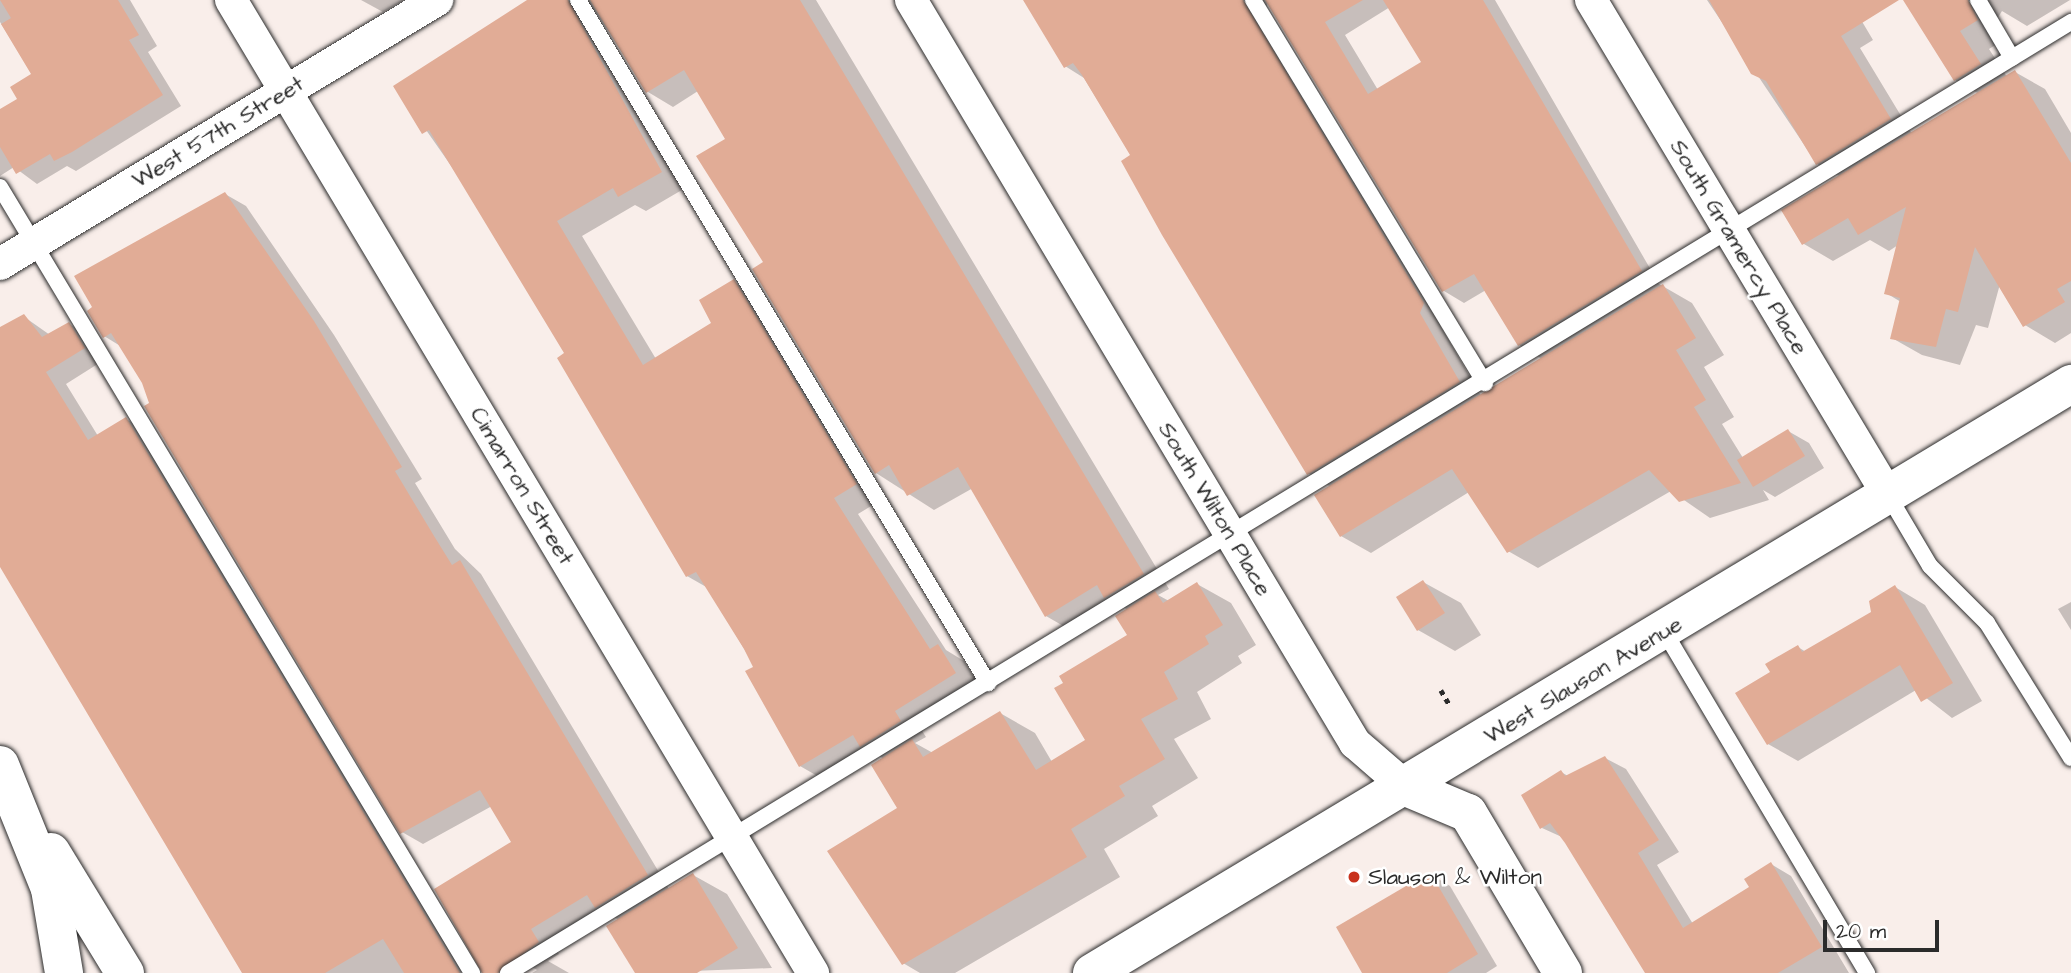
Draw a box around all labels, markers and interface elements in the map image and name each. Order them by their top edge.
street label: West 57th Street [127,70,309,194]
street label: South Gramercy Place [1664,134,1814,360]
street label: Cimarron Street [464,402,580,570]
street label: South Wilton Place [1152,417,1278,601]
street label: West Slauson Avenue [1479,610,1687,750]
place label: Slauson & Wilton [1368,863,1542,891]
marker: Slauson & Wilton [1346,869,1362,885]
scale bar [1826,906,1941,950]
text: 20 m [1836,917,1886,946]

